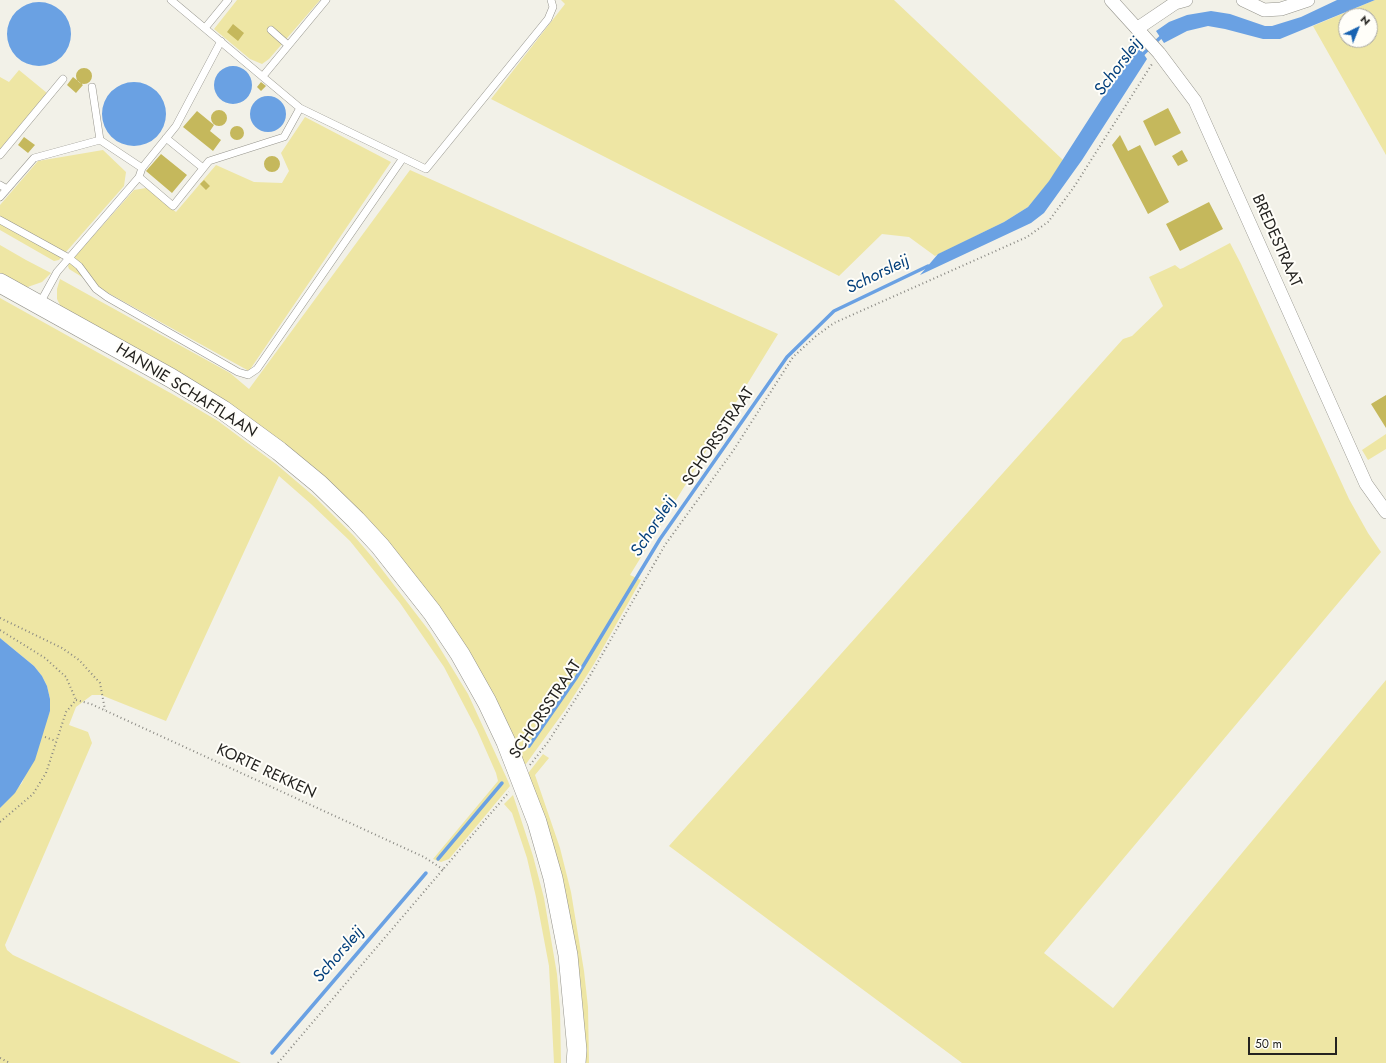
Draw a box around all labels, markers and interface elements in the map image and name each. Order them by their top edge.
north arrow [1338,8,1378,48]
text: N [1357,11,1374,29]
water label: Schorsleij [1091,34,1147,100]
street label: BREDESTRAAT [1247,192,1305,290]
water label: Schorsleij [843,251,913,299]
street label: HANNIE SCHAFTLAAN [112,340,260,442]
street label: SCHORSSTRAAT [679,384,759,490]
water label: Schorsleij [627,493,681,561]
street label: SCHORSSTRAAT [506,657,586,763]
street label: KORTE REKKEN [213,740,319,804]
water label: Schorsleij [309,923,369,987]
scale bar [1250,1029,1339,1055]
text: 50 m [1255,1035,1282,1053]

